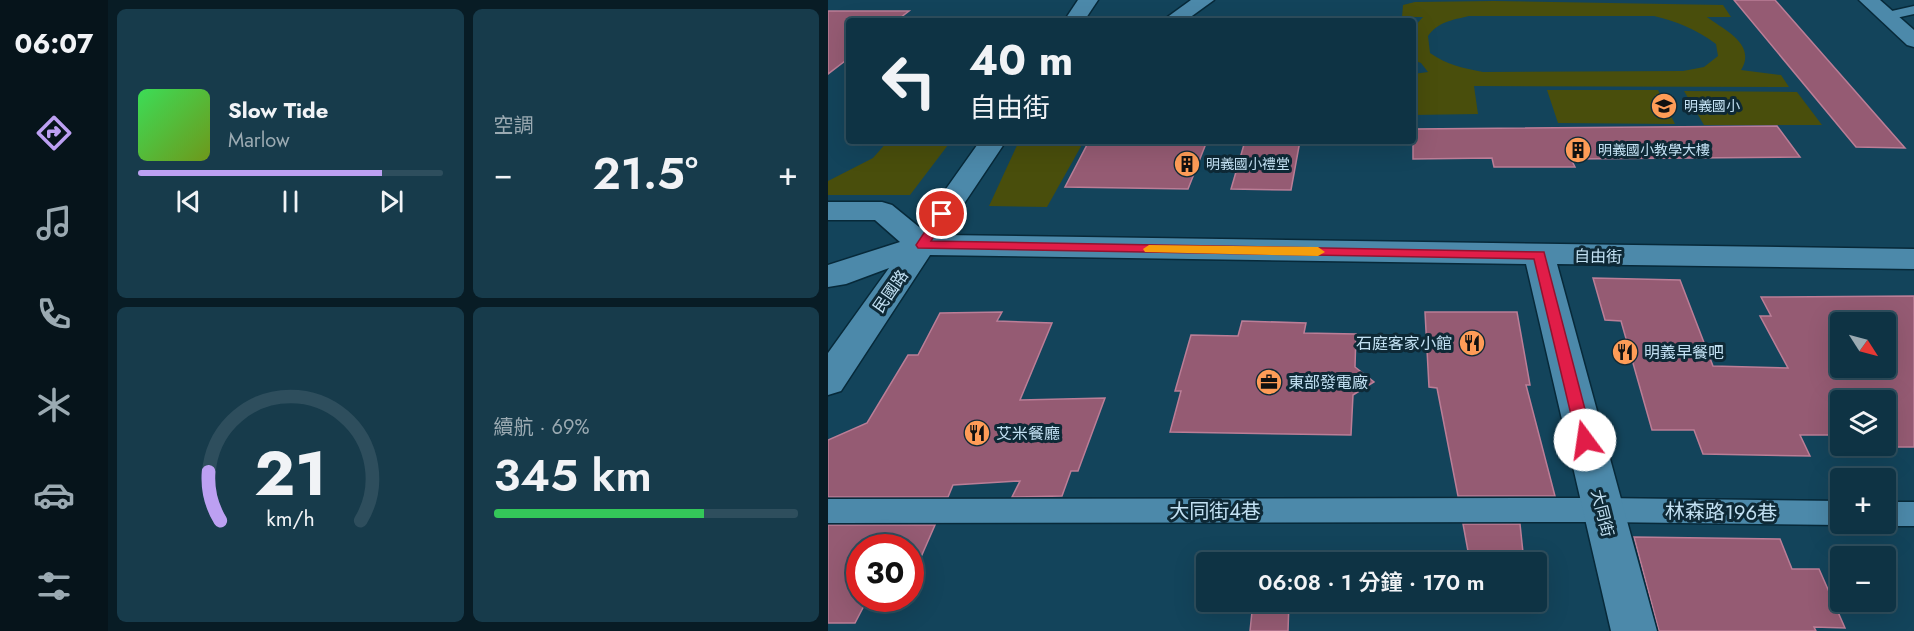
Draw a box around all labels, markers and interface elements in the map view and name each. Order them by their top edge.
text: 06:07 [15,24,93,63]
text: 40 m [969,30,1073,91]
icon: left [870,42,948,120]
text: 自由街 [969,88,1050,127]
school or university icon: 明義國小 [1649,91,1679,121]
text: Slow Tide [228,94,328,126]
place label: 明義國小 [1684,96,1740,116]
text: 空調 [494,111,534,140]
icon: directions [33,112,75,154]
text: Marlow [228,126,290,155]
building icon: 明義國小教學大樓 [1563,135,1593,165]
place label: 明義國小教學大樓 [1598,140,1710,160]
text: 21.5° [593,141,698,206]
building icon: 明義國小禮堂 [1172,149,1202,179]
text: − [494,150,513,197]
text: + [778,150,798,197]
place label: 明義國小禮堂 [1206,154,1290,174]
icon: previous [172,185,205,218]
icon: pause [274,185,307,218]
icon: next [375,185,408,218]
pin [916,188,967,239]
icon: arrive [925,197,958,230]
icon: music [33,202,75,244]
street label: 自由街 [1574,245,1622,268]
street label: 民國路 [867,265,914,318]
icon: phone [33,293,75,335]
north arrow [1830,312,1896,378]
map controls [1830,312,1896,612]
restaurant icon: 石庭客家小館 [1457,328,1487,358]
place label: 石庭客家小館 [1356,332,1452,355]
restaurant icon: 明義早餐吧 [1610,337,1640,367]
place label: 明義早餐吧 [1644,341,1724,364]
office icon: 東部發電廠 [1254,367,1284,397]
place label: 東部發電廠 [1288,371,1368,394]
icon: climate [33,384,75,426]
button: layers [1830,390,1896,456]
position arrow [1553,408,1617,472]
text: 續航 · 69% [494,413,590,442]
restaurant icon: 艾米餐廳 [962,418,992,448]
place label: 艾米餐廳 [996,422,1060,445]
text: 21 [254,428,327,518]
text: 345 km [494,443,652,508]
button: + [1830,468,1896,534]
icon: car [33,474,75,516]
street label: 大同街 [1586,487,1619,539]
street label: 大同街4巷 [1169,497,1261,526]
street label: 林森路196巷 [1665,497,1777,528]
text: km/h [266,504,314,535]
speed limit sign: 30 [846,534,924,612]
button: − [1830,546,1896,612]
icon: filters [33,565,75,607]
text: 06:08 · 1 分鐘 · 170 m [1258,566,1485,598]

